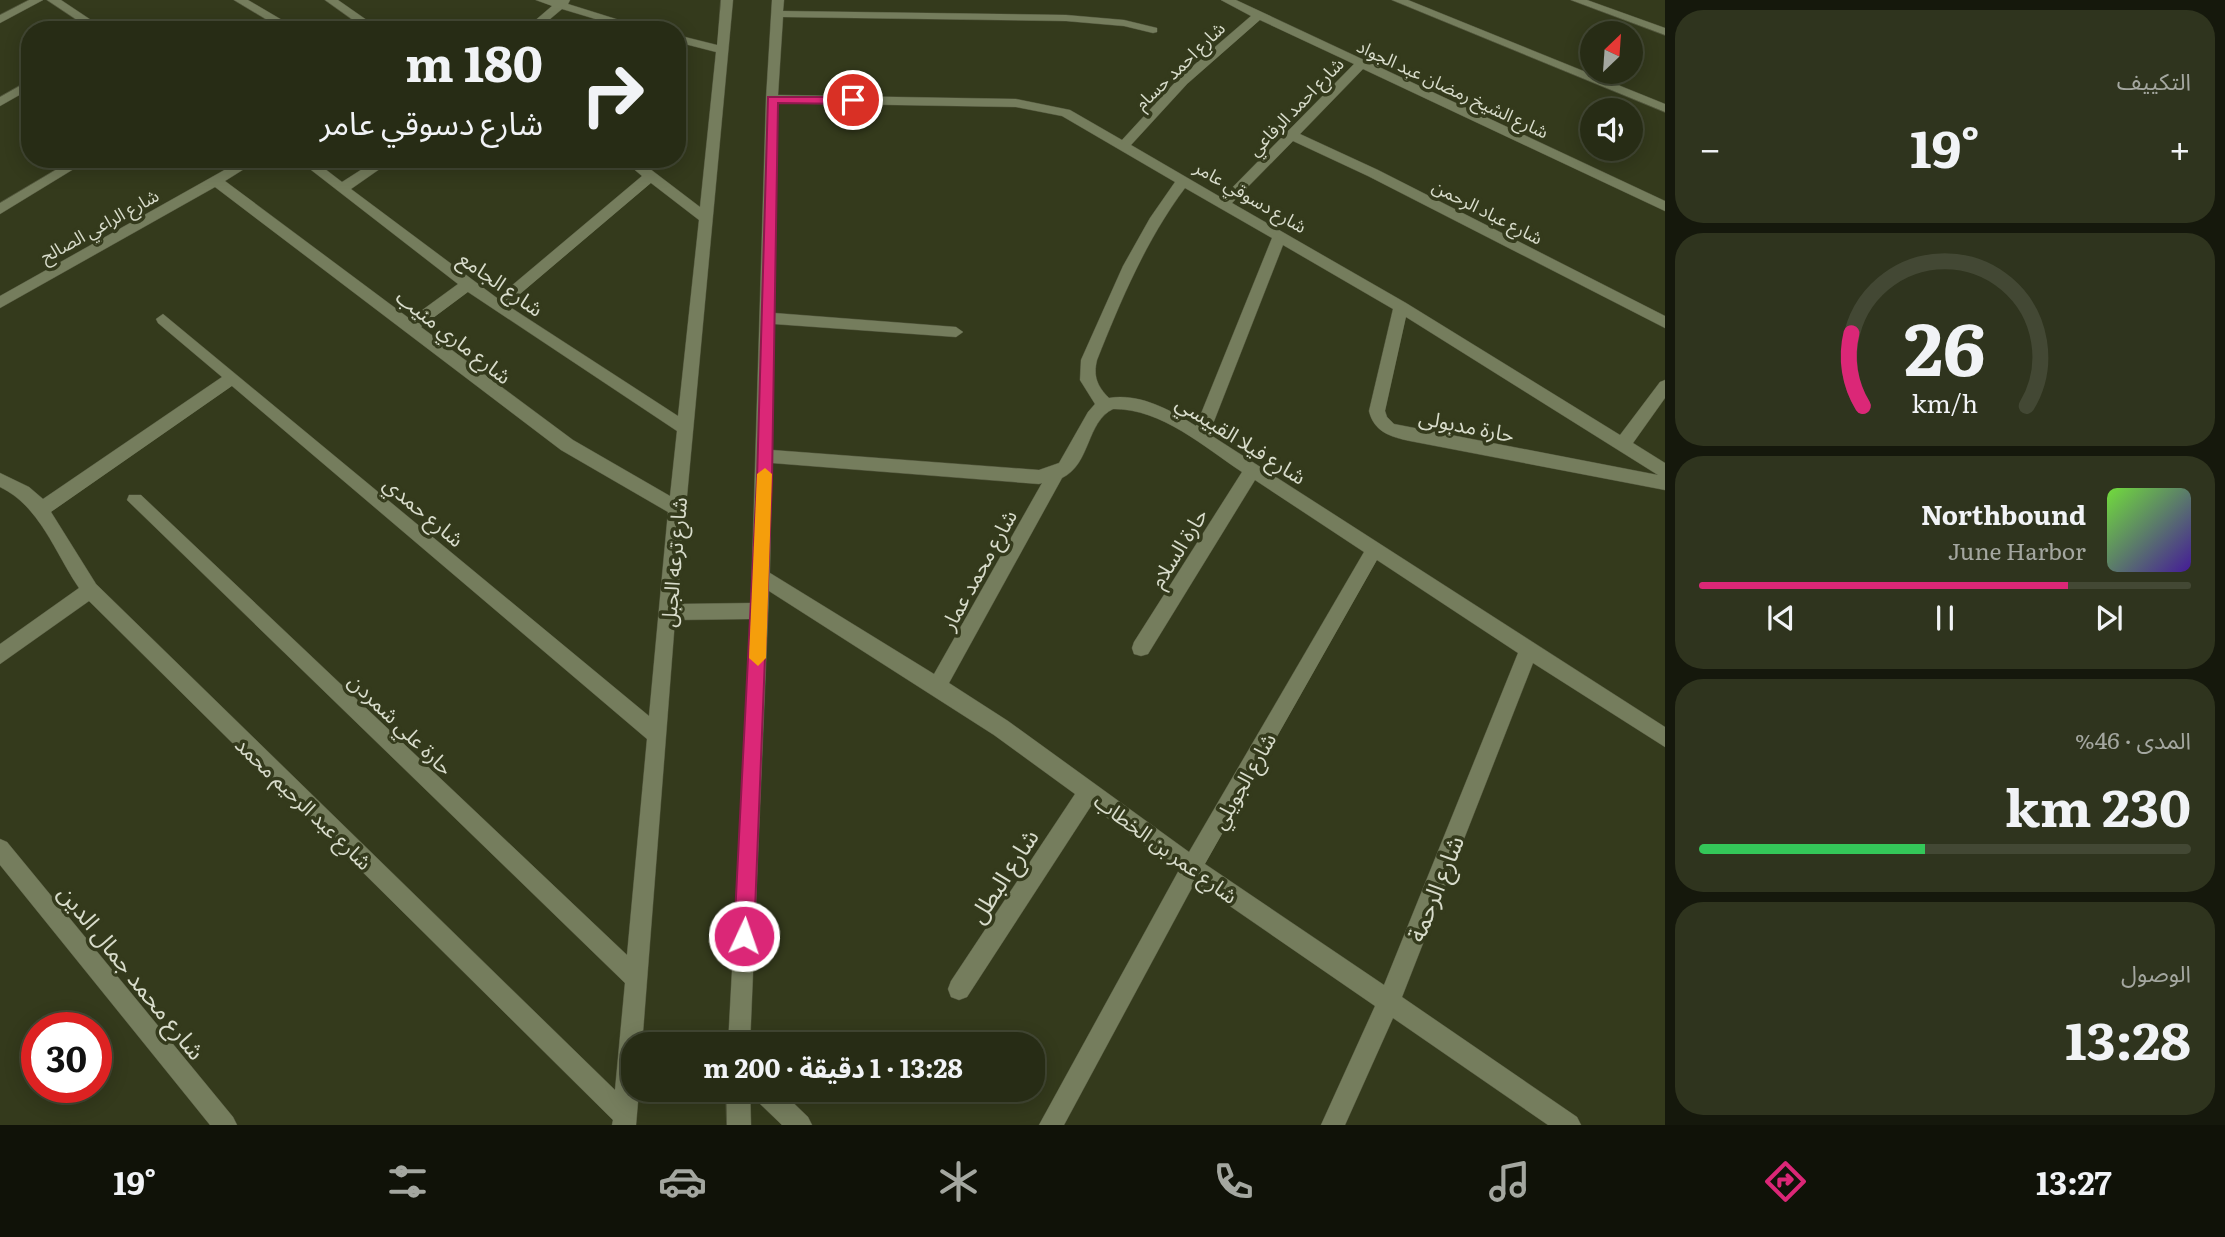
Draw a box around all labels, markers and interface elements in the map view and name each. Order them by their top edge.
street label: شارع احمد حسام [1128,15,1232,117]
north arrow [1580,21,1643,84]
map controls [1580,21,1643,161]
text: 180 m [405,24,543,97]
street label: شارع الشيخ رمضان عبد الجواد [1352,32,1553,146]
icon: right [567,49,658,140]
street label: شارع احمد الرفاعي [1241,50,1351,163]
text: التكييف [2117,63,2191,97]
pin [823,70,883,130]
icon: arrive [834,81,872,119]
text: شارع دسوقي عامر [320,97,543,145]
button: sound [1580,98,1643,161]
text: 19° [1910,107,1980,184]
text: − [1699,118,1721,175]
text: + [2169,118,2191,175]
street label: شارع دسوقي عامر [1188,152,1312,241]
street label: شارع عباد الرحمن [1427,172,1548,252]
street label: شارع الراعي الصالح [35,181,164,271]
street label: شارع الجامع [452,241,551,324]
street label: شارع ماري منيب [389,280,519,392]
text: 26 [1904,290,1986,398]
text: km/h [1912,383,1978,420]
street label: شارع فيلا القبيسي [1169,386,1313,493]
street label: حارة مدبولى [1417,400,1517,448]
street label: شارع حمدي [376,467,472,555]
text: Northbound [1921,494,2086,533]
street label: شارع ترعه الجبل [651,496,695,629]
street label: حارة السلام [1140,501,1216,595]
street label: شارع محمد عمار [931,503,1025,637]
text: June Harbor [1948,533,2086,567]
icon: previous [1762,599,1800,637]
icon: pause [1926,599,1964,637]
icon: next [2090,599,2128,637]
street label: حارة علي شمردن [341,665,461,783]
text: المدى · 46% [2075,722,2191,756]
street label: شارع الجويلي [1202,726,1285,835]
street label: شارع عبد الرحيم محمد [228,728,381,877]
text: 230 km [2005,766,2191,843]
street label: شارع عمر بن الخطاب [1087,784,1245,911]
street label: شارع البطل [958,821,1047,930]
street label: شارع الرحمة [1397,830,1473,947]
street label: شارع محمد جمال الدين [50,876,215,1068]
position arrow [707,899,781,973]
text: الوصول [2121,955,2191,989]
text: 13:28 [2065,999,2191,1076]
speed limit sign: 30 [21,1012,112,1103]
text: 13:28 · 1 دقيقة · 200 m [703,1047,963,1086]
text: 19° [113,1157,156,1205]
icon: filters [383,1157,432,1206]
icon: car [658,1157,707,1206]
icon: climate [934,1157,983,1206]
icon: phone [1209,1157,1258,1206]
icon: music [1485,1157,1534,1206]
icon: directions [1761,1157,1810,1206]
text: 13:27 [2036,1157,2112,1205]

